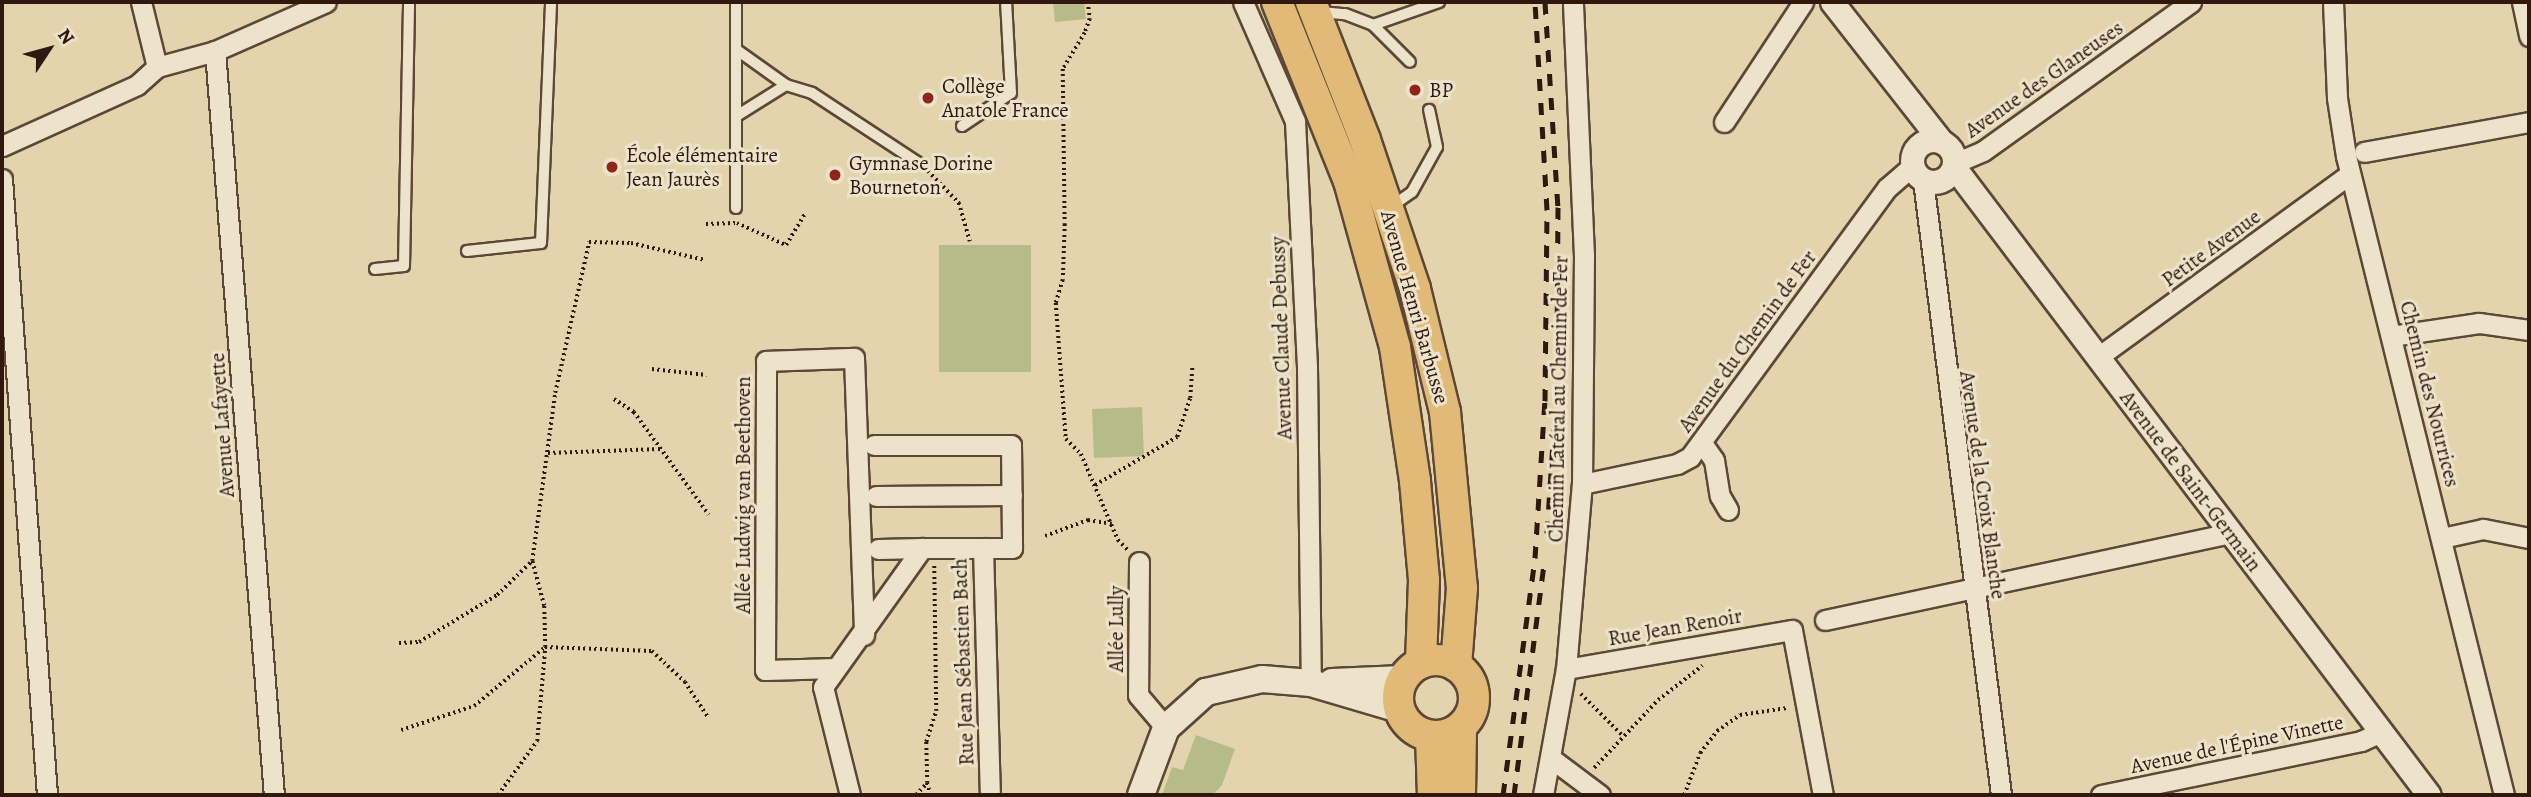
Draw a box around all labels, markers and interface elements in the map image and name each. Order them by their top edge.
north arrow [14,14,84,84]
street label: Avenue des Glaneuses [1960,15,2128,143]
text: N [51,23,81,50]
place label: Collège Anatole France [942,73,1069,123]
place label: BP [1429,77,1453,103]
marker: BP [1407,82,1423,98]
marker: Collège Anatole France [920,90,936,106]
place label: École élémentaire Jean Jaurès [626,142,778,192]
place label: Gymnase Dorine Bourneton [849,150,993,200]
marker: École élémentaire Jean Jaurès [604,159,620,175]
marker: Gymnase Dorine Bourneton [827,167,843,183]
street label: Petite Avenue [2157,204,2265,292]
street label: Avenue Henri Barbusse [1375,207,1455,407]
street label: Avenue Claude Debussy [1265,236,1297,440]
street label: Avenue du Chemin de Fer [1673,245,1821,437]
street label: Chemin Latéral au Chemin de Fer [1543,255,1573,543]
street label: Chemin des Nourrices [2395,298,2465,490]
street label: Avenue Lafayette [204,352,240,498]
street label: Avenue de la Croix Blanche [1955,369,2011,601]
street label: Allée Ludwig van Beethoven [730,376,756,614]
street label: Avenue de Saint-Germain [2115,386,2267,576]
street label: Rue Jean Sébastien Bach [947,558,979,766]
street label: Allée Lully [1103,586,1129,672]
street label: Rue Jean Renoir [1606,603,1744,651]
street label: Avenue de l'Épine Vinette [2128,709,2346,779]

